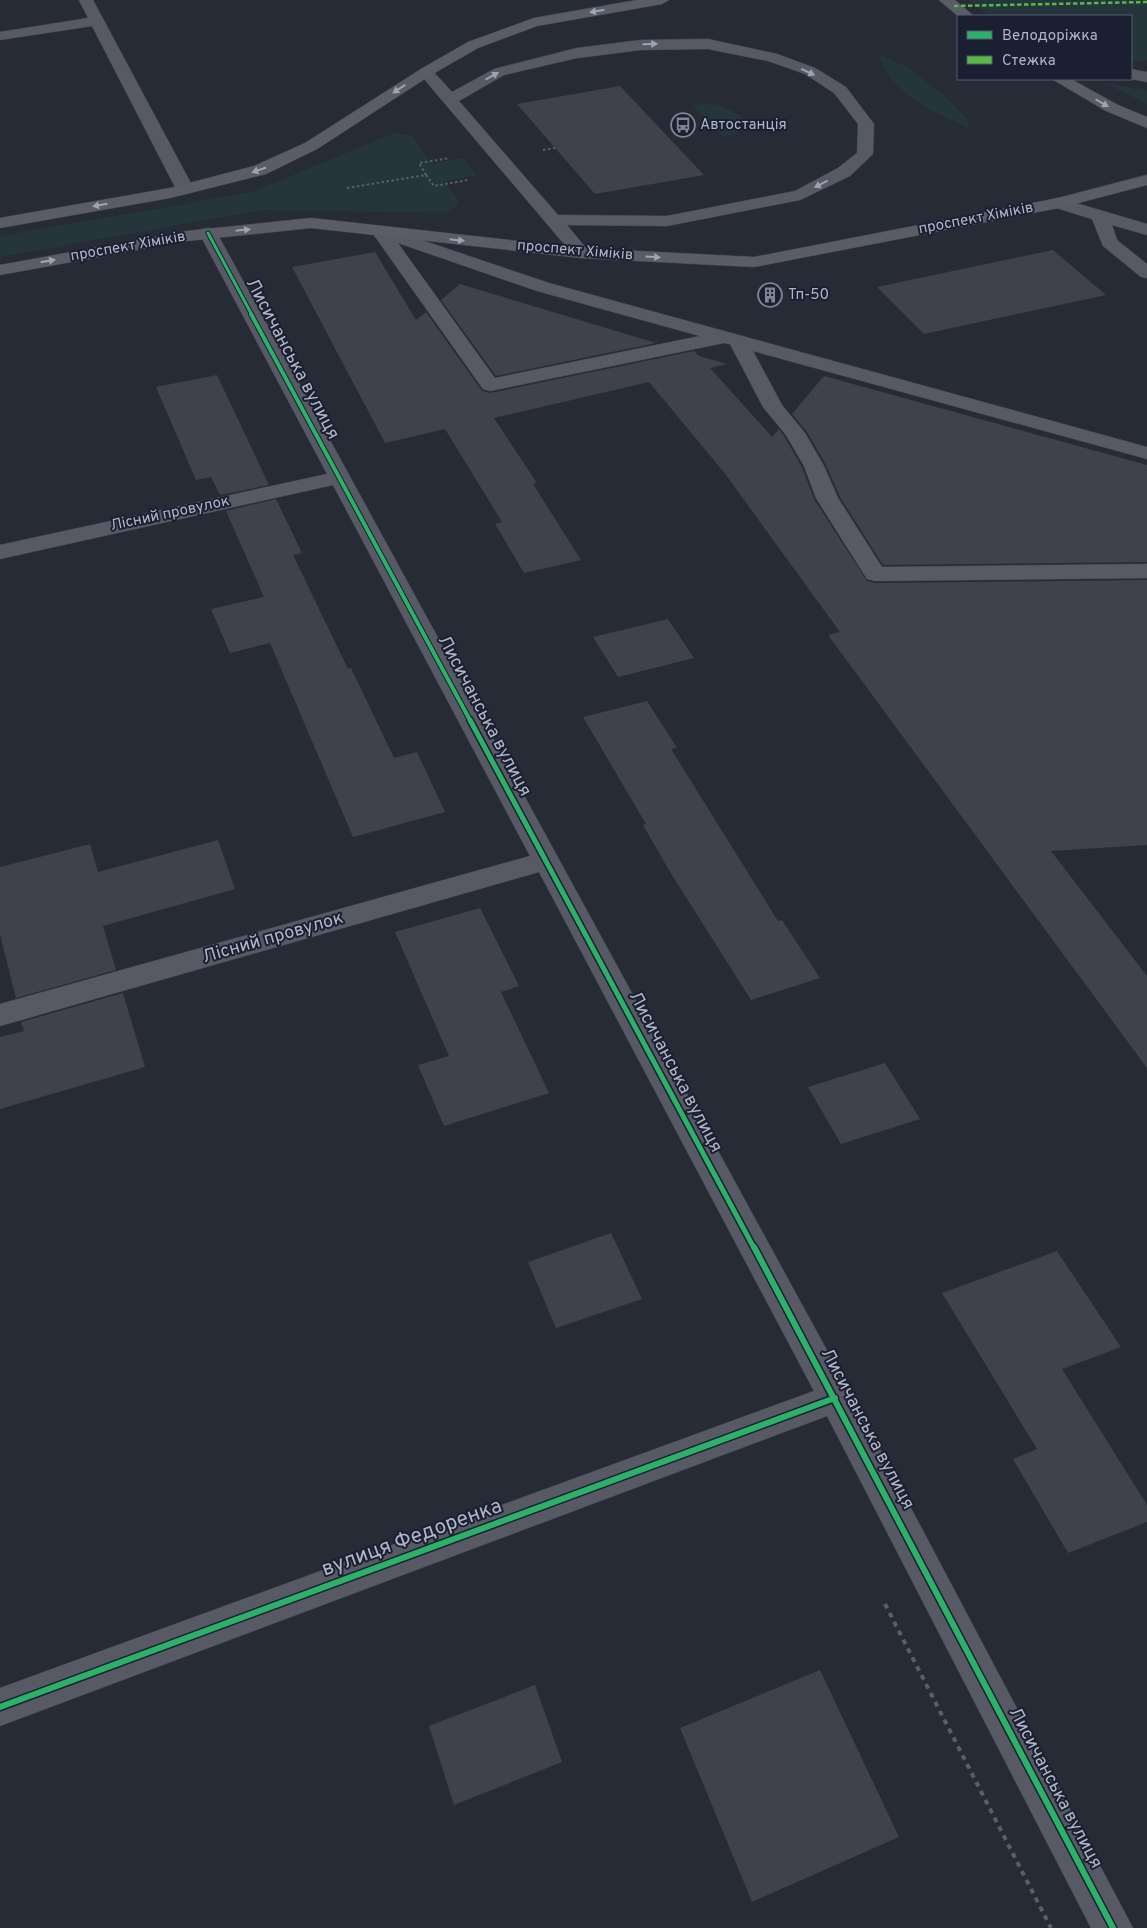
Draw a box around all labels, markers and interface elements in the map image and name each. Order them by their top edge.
one-way arrow [589,7,605,15]
legend [957,15,1132,80]
text: Велодоріжка [1002,27,1098,46]
one-way arrow [642,40,658,48]
text: Стежка [1002,52,1056,71]
one-way arrow [801,67,816,76]
one-way arrow [484,72,499,80]
one-way arrow [393,84,406,94]
one-way arrow [1095,99,1110,107]
bus stop icon: Автостанція [670,112,696,138]
place label: Автостанція [700,116,787,135]
one-way arrow [251,166,266,174]
one-way arrow [814,180,828,188]
street label: проспект Хіміків [917,199,1035,239]
one-way arrow [92,201,108,209]
one-way arrow [235,225,251,233]
street label: проспект Хіміків [69,228,187,266]
one-way arrow [449,236,465,244]
street label: проспект Хіміків [516,236,634,266]
one-way arrow [645,253,661,261]
one-way arrow [40,257,56,265]
street label: Лисичанська вулиця [240,274,344,444]
building icon: Тп-50 [757,282,783,308]
place label: Тп-50 [788,286,829,305]
street label: Лісний провулок [109,492,231,536]
street label: Лисичанська вулиця [432,631,536,801]
street label: Лісний провулок [200,907,346,969]
street label: Лисичанська вулиця [623,987,727,1157]
street label: Лисичанська вулиця [815,1344,919,1514]
street label: вулиця Федоренка [318,1493,506,1583]
street label: Лисичанська вулиця [1003,1703,1107,1873]

